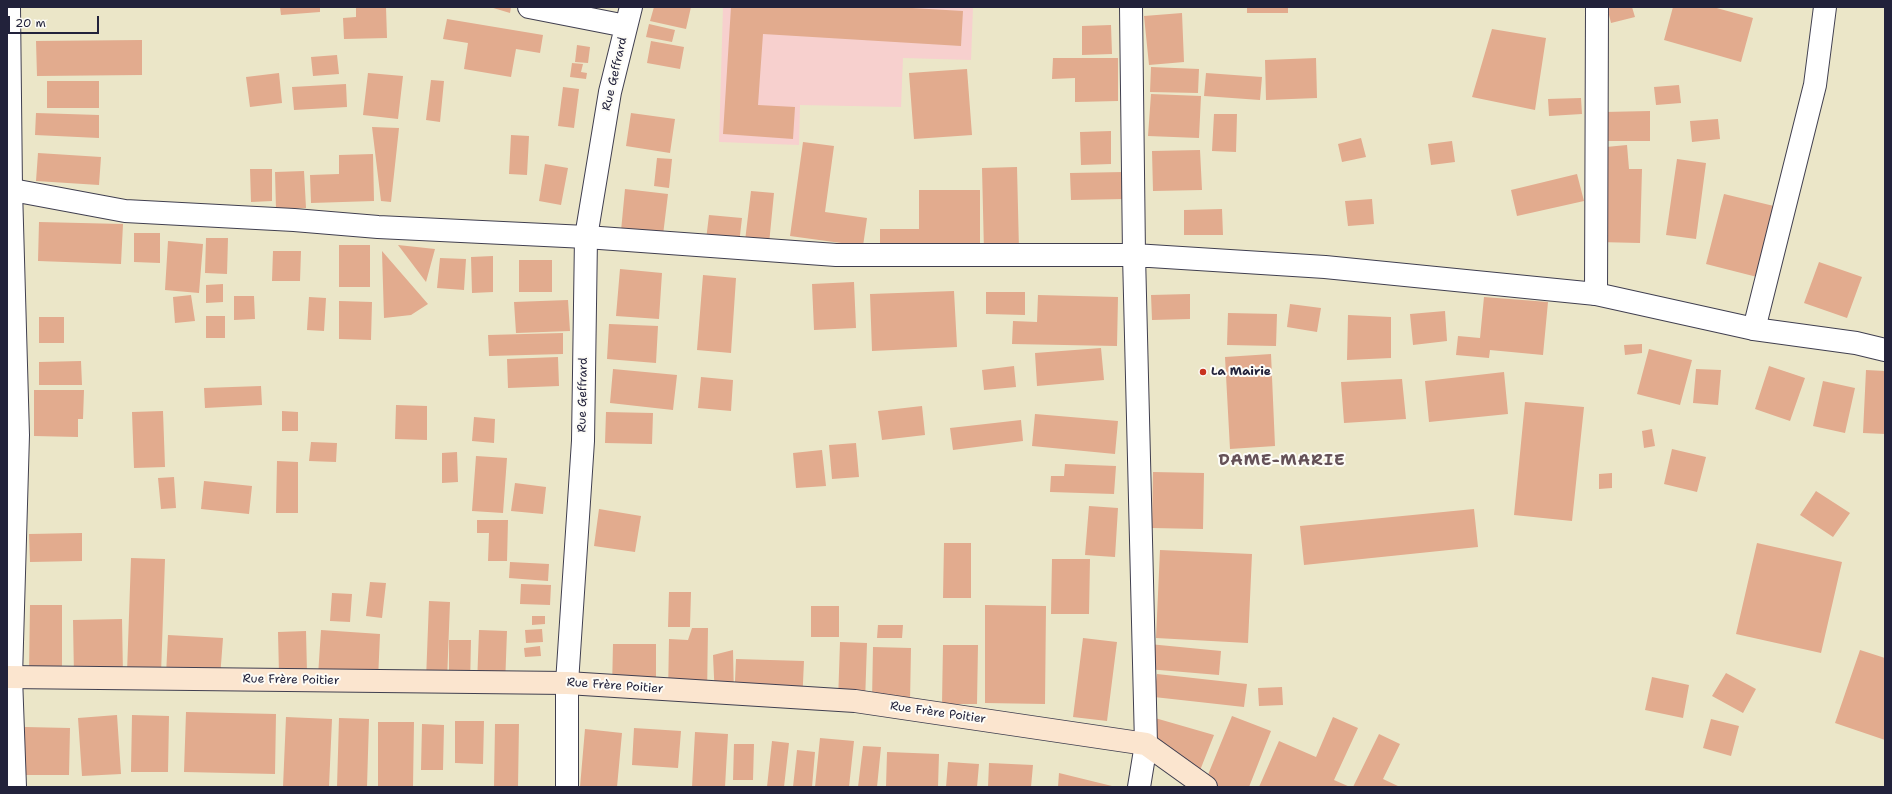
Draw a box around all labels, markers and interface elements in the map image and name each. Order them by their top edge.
scale bar [10,8,101,34]
text: 20 m [15,15,46,31]
street label: Rue Geffrard [600,36,630,112]
street label: Rue Geffrard [575,357,591,433]
place label: La Mairie [1211,365,1271,379]
marker: La Mairie [1198,367,1208,377]
district label: DAME-MARIE [1218,451,1346,471]
street label: Rue Frère Poitier [242,672,340,688]
street label: Rue Frère Poitier [566,675,664,697]
street label: Rue Frère Poitier [889,699,987,727]

